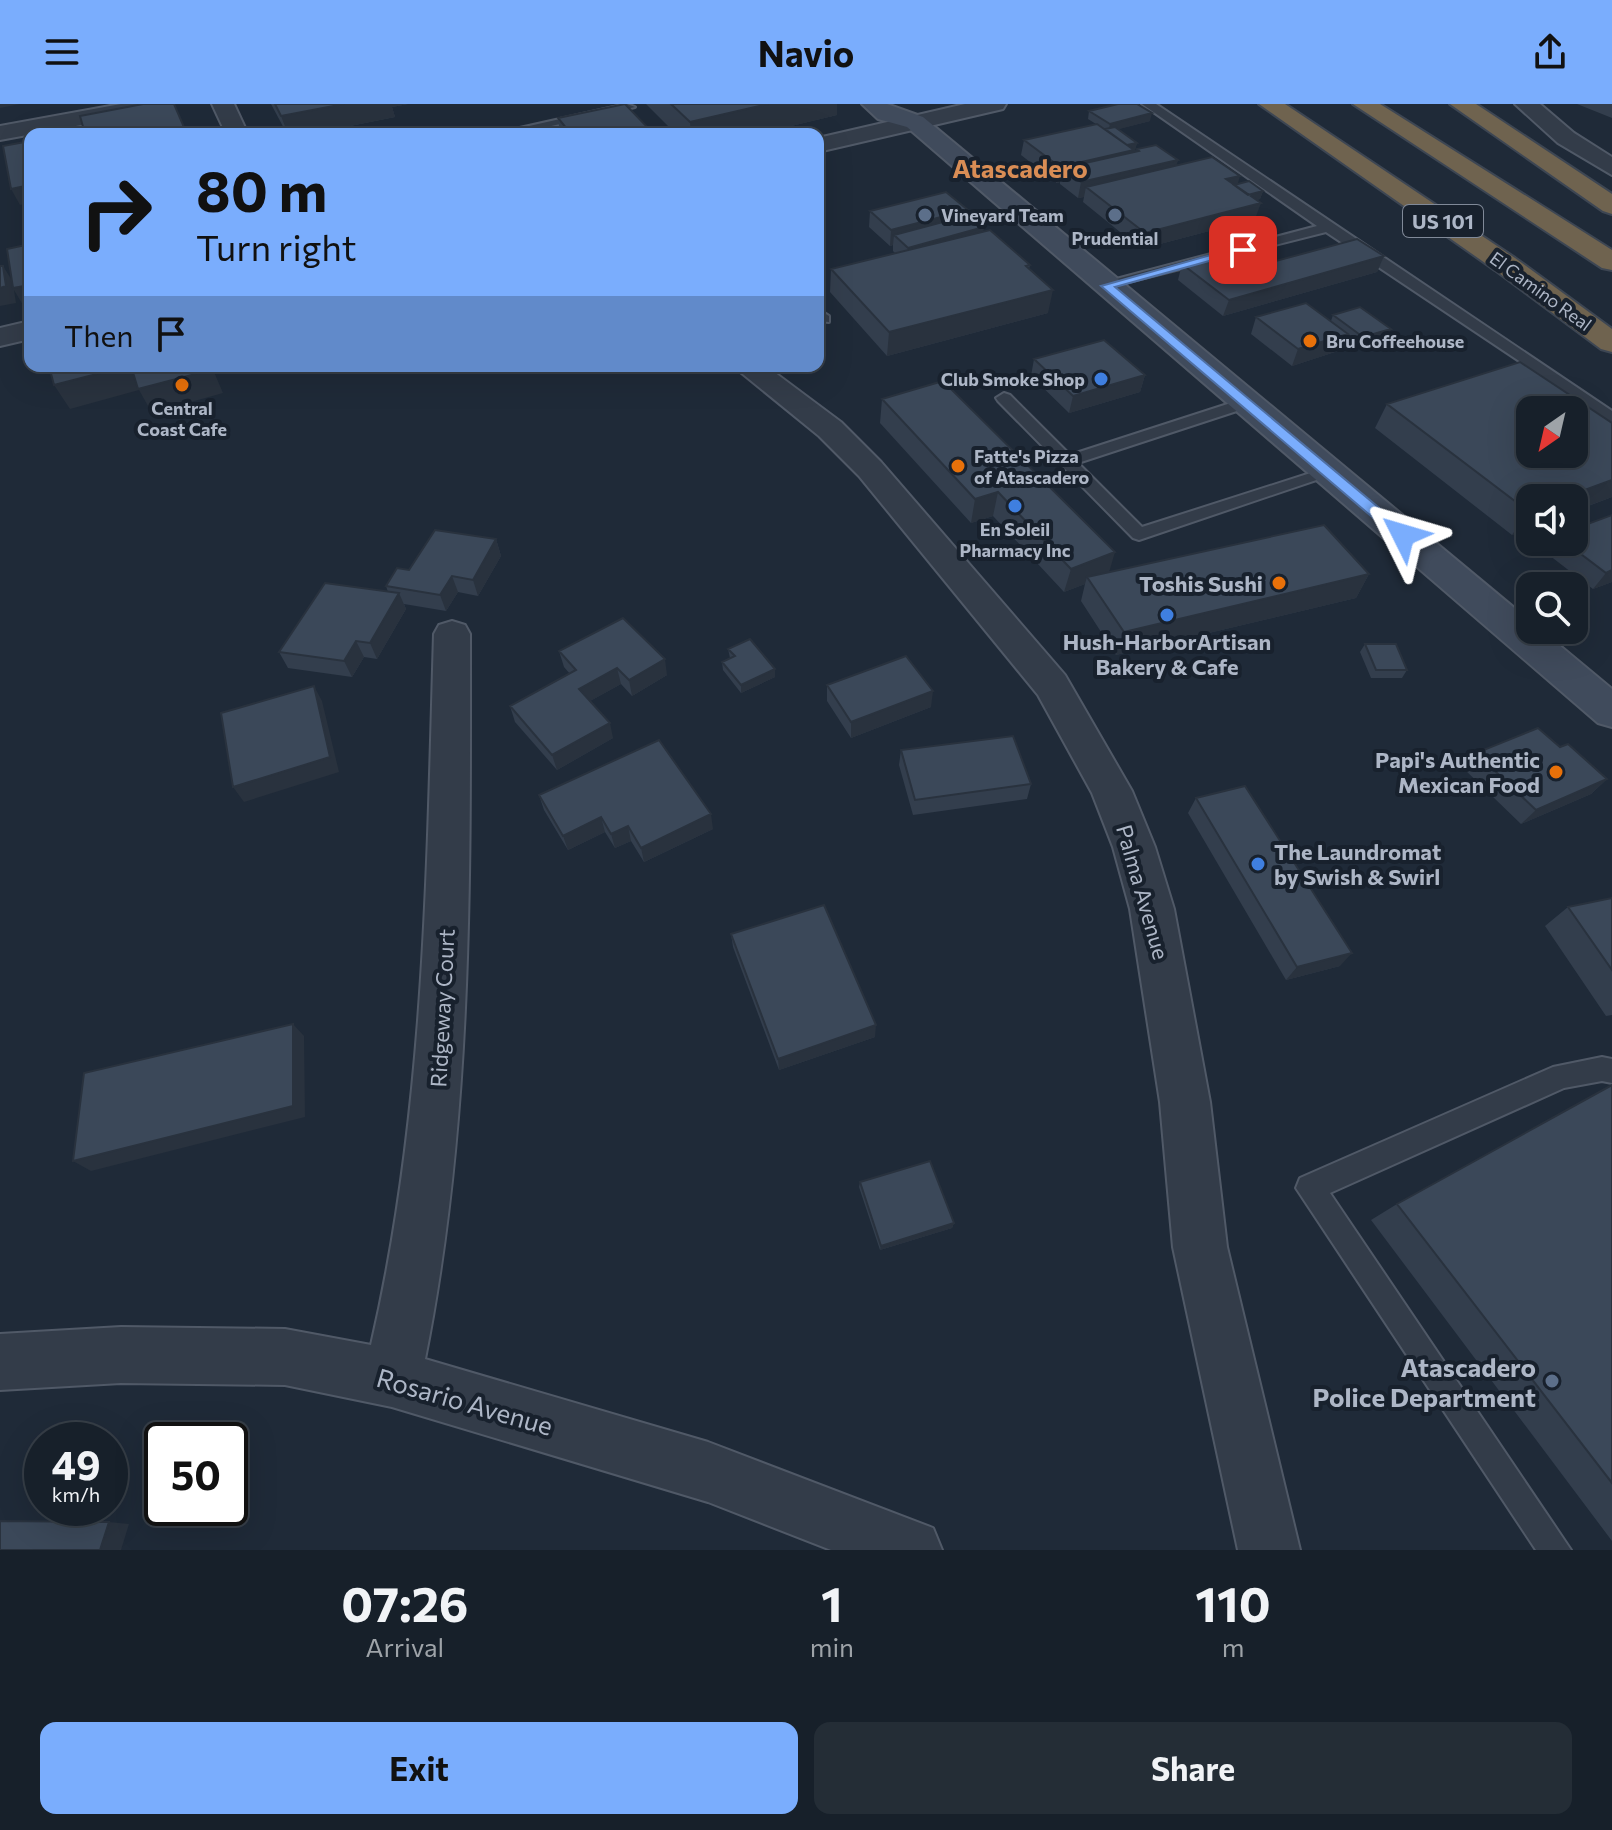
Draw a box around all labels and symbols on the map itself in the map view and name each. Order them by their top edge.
district label: Atascadero [952,152,1088,183]
place label: Vineyard Team [941,204,1064,226]
road number: US 101 [1403,205,1483,237]
marker: Vineyard Team [916,206,934,224]
marker: Prudential [1106,206,1124,224]
pin [1209,216,1277,284]
place label: Prudential [1072,227,1158,249]
street label: El Camino Real [1486,247,1596,335]
place label: Bru Coffeehouse [1326,330,1464,352]
marker: Bru Coffeehouse [1301,332,1319,350]
place label: Club Smoke Shop [941,368,1085,390]
marker: Club Smoke Shop [1092,370,1110,388]
marker: Central Coast Cafe [173,376,191,394]
north arrow [1516,396,1588,468]
place label: Central Coast Cafe [137,397,227,440]
place label: Fatte's Pizza of Atascadero [974,445,1090,488]
marker: Fatte's Pizza of Atascadero [949,457,967,475]
position arrow [1361,493,1445,577]
marker: En Soleil Pharmacy Inc [1006,497,1024,515]
place label: En Soleil Pharmacy Inc [959,518,1071,561]
place label: Toshis Sushi [1139,570,1263,597]
marker: Toshis Sushi [1270,574,1288,592]
marker: Hush-HarborArtisan Bakery & Cafe [1158,606,1176,624]
place label: Hush-HarborArtisan Bakery & Cafe [1063,628,1271,680]
place label: Papi's Authentic Mexican Food [1375,746,1540,798]
marker: Papi's Authentic Mexican Food [1547,763,1565,781]
street label: Palma Avenue [1111,821,1175,963]
place label: The Laundromat by Swish & Swirl [1274,838,1441,890]
marker: The Laundromat by Swish & Swirl [1249,855,1267,873]
street label: Ridgeway Court [424,928,460,1088]
place label: Atascadero Police Department [1312,1351,1536,1412]
street label: Rosario Avenue [373,1361,557,1441]
marker: Atascadero Police Department [1543,1372,1561,1390]
speed limit sign: 50 [144,1422,248,1526]

